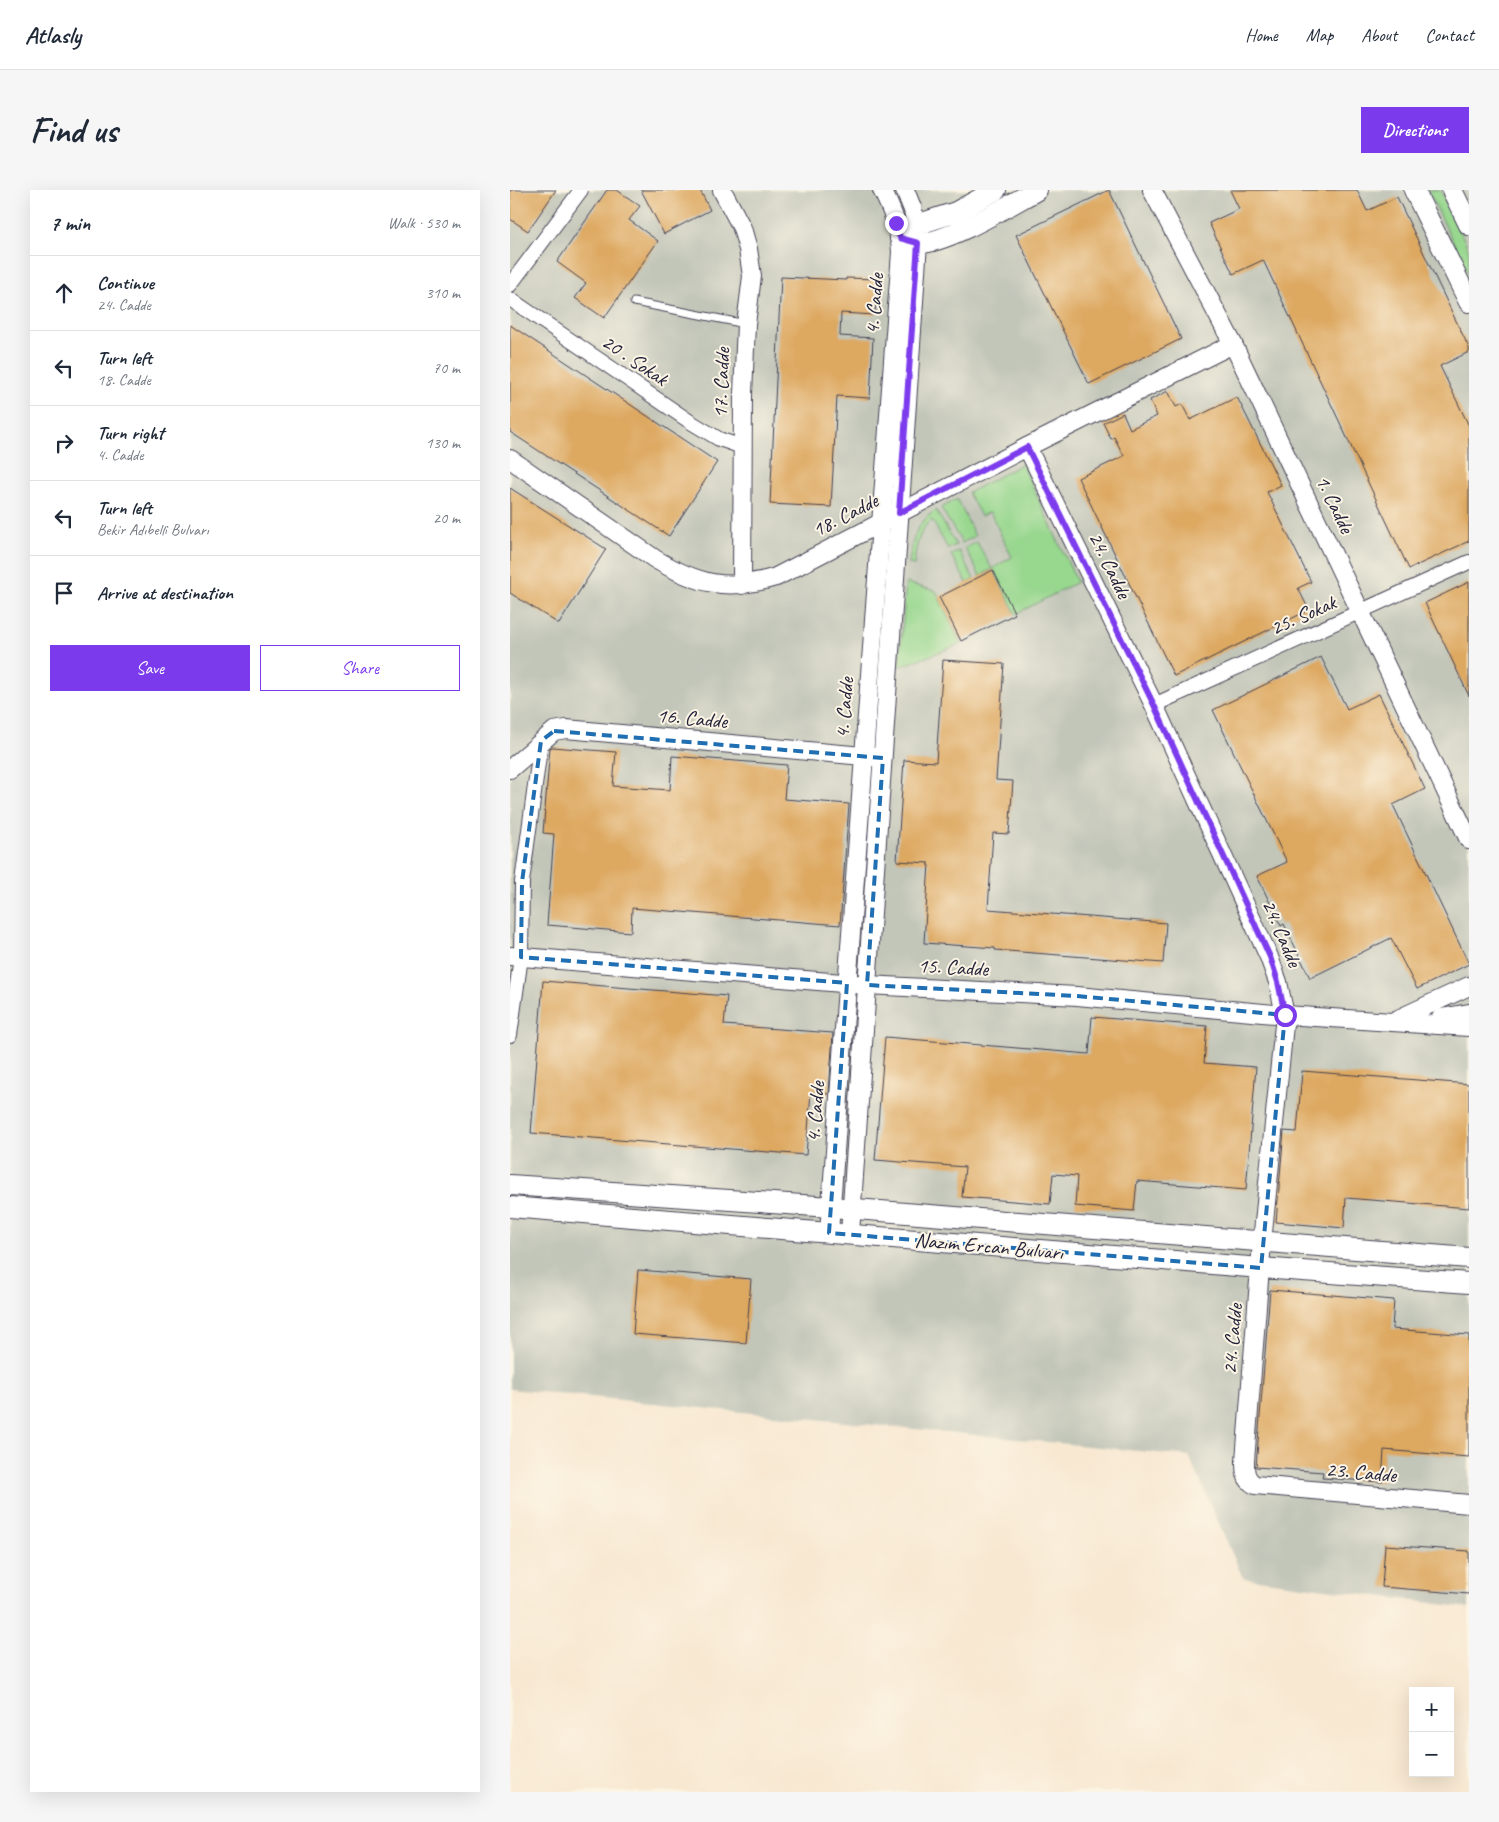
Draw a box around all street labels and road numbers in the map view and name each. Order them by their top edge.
street label: 4. Cadde [859,271,889,335]
street label: 20 . Sokak [597,328,674,392]
street label: 17. Cadde [707,346,735,419]
street label: 1. Cadde [1310,471,1361,538]
street label: 18. Cadde [808,487,883,543]
street label: 24. Cadde [1083,528,1138,603]
street label: 25. Sokak [1266,588,1341,641]
street label: 4. Cadde [829,675,859,739]
street label: 16. Cadde [656,702,729,734]
street label: 24. Cadde [1256,895,1308,972]
street label: 15. Cadde [917,952,990,982]
street label: 4. Cadde [800,1079,830,1143]
street label: Nazım Ercan Bulvarı [914,1227,1065,1266]
street label: 24. Cadde [1216,1302,1248,1375]
street label: 23. Cadde [1325,1456,1398,1488]

